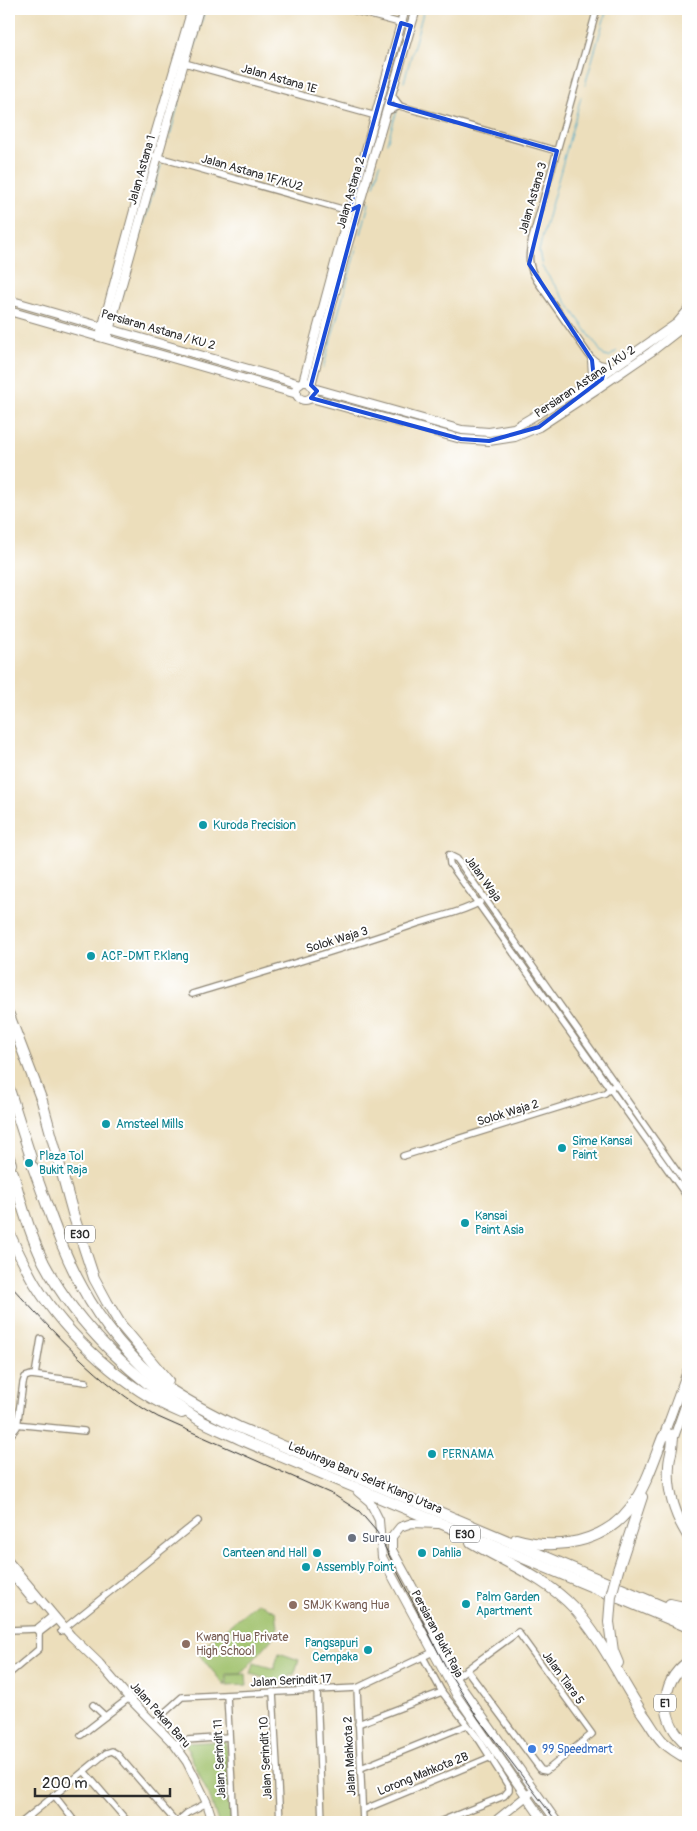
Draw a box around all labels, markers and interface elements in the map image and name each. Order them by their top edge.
street label: Jalan Astana 1E [239,61,319,97]
street label: Jalan Astana 1 [125,133,159,207]
street label: Jalan Astana 1F/KU2 [199,151,305,195]
street label: Jalan Astana 2 [334,155,368,230]
street label: Jalan Astana 3 [516,160,550,235]
street label: Persiaran Astana / KU 2 [99,306,217,354]
street label: Persiaran Astana / KU 2 [532,343,639,421]
place label: Kuroda Precision [213,818,296,833]
marker: Kuroda Precision [197,819,209,831]
street label: Jalan Waja [461,853,505,905]
street label: Solok Waja 3 [304,923,370,957]
place label: ACP-DMT P.Klang [101,949,188,964]
marker: ACP-DMT P.Klang [85,950,97,962]
street label: Solok Waja 2 [475,1096,541,1130]
place label: Amsteel Mills [116,1117,184,1132]
marker: Amsteel Mills [100,1118,112,1130]
place label: Sime Kansai Paint [572,1134,632,1163]
marker: Sime Kansai Paint [556,1142,568,1154]
place label: Plaza Tol Bukit Raja [39,1149,88,1178]
marker: Plaza Tol Bukit Raja [23,1157,35,1169]
place label: Kansai Paint Asia [475,1209,524,1238]
marker: Kansai Paint Asia [459,1217,471,1229]
road number: E30 [65,1226,95,1242]
street label: Lebuhraya Baru Selat Klang Utara [286,1439,445,1518]
place label: PERNAMA [442,1447,494,1462]
marker: PERNAMA [426,1448,438,1460]
road number: E30 [450,1526,480,1542]
place label: Surau [362,1531,391,1546]
marker: Surau [346,1532,358,1544]
place label: Canteen and Hall [222,1546,307,1561]
place label: Dahlia [432,1546,462,1561]
marker: Canteen and Hall [311,1547,323,1559]
marker: Dahlia [416,1547,428,1559]
place label: Assembly Point [316,1560,394,1575]
marker: Assembly Point [300,1561,312,1573]
street label: Persiaran Bukit Raja [408,1588,467,1681]
place label: Palm Garden Apartment [476,1590,540,1619]
place label: SMJK Kwang Hua [303,1598,390,1613]
marker: Palm Garden Apartment [460,1598,472,1610]
marker: SMJK Kwang Hua [287,1599,299,1611]
place label: Kwang Hua Private High School [196,1630,288,1659]
place label: Pangsapuri Cempaka [305,1636,358,1665]
marker: Kwang Hua Private High School [180,1638,192,1650]
marker: Pangsapuri Cempaka [362,1644,374,1656]
street label: Jalan Tiara 5 [539,1648,587,1708]
street label: Jalan Serindit 17 [250,1671,333,1691]
street label: Jalan Pekan Baru [126,1679,194,1751]
road number: E1 [654,1695,676,1712]
street label: Jalan Mahkota 2 [340,1715,360,1796]
street label: Jalan Serindit 10 [256,1716,276,1800]
street label: Jalan Serindit 11 [210,1719,230,1799]
place label: 99 Speedmart [542,1742,613,1757]
marker: 99 Speedmart [526,1743,538,1755]
street label: Lorong Mahkota 2B [375,1749,471,1799]
scale bar [35,1766,170,1798]
text: 200 m [42,1774,87,1793]

